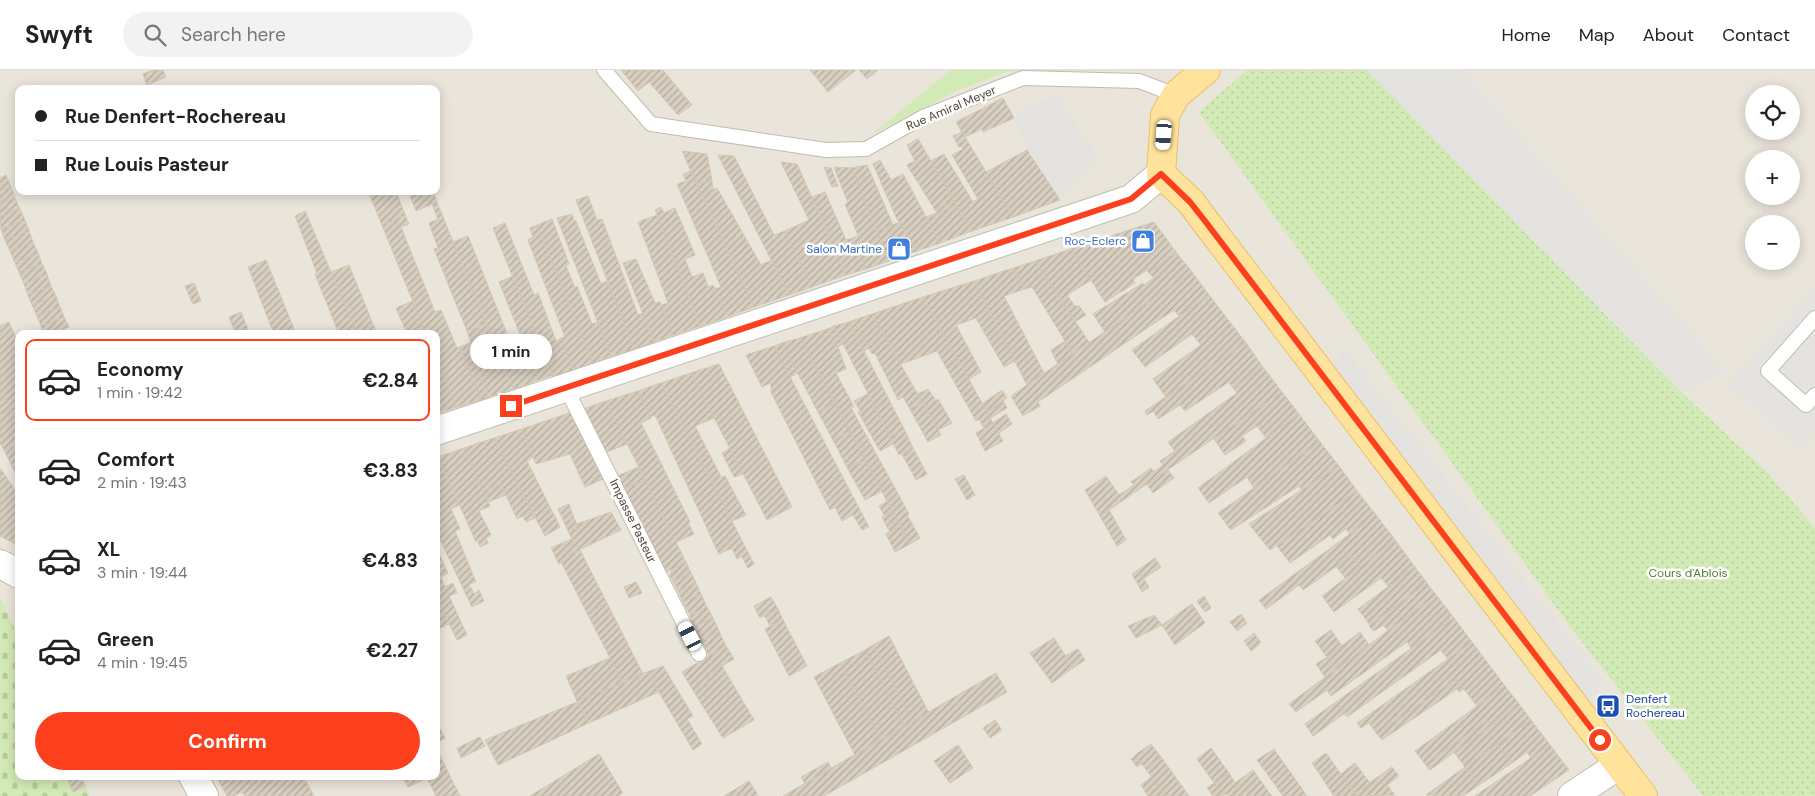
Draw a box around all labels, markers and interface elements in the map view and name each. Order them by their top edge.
search box [123,12,473,57]
text: Swyft [25,19,93,50]
icon: search [141,21,169,49]
text: Search here [181,22,286,47]
text: Home [1501,23,1551,47]
text: Map [1579,23,1615,47]
text: About [1643,23,1694,47]
text: Contact [1722,23,1790,47]
street label: Rue Amiral Meyer [903,82,999,134]
map controls [1745,85,1800,270]
button: locate [1745,85,1800,140]
text: Rue Denfert-Rochereau [65,104,286,129]
car [1155,120,1172,150]
button: + [1745,150,1800,205]
text: Rue Louis Pasteur [65,152,229,177]
button: − [1745,215,1800,270]
shop icon: Roc-Eclerc [1130,228,1156,254]
place label: Roc-Eclerc [1065,233,1126,249]
shop icon: Salon Martine [886,236,912,262]
place label: Salon Martine [806,241,882,257]
callout: 1 min [470,334,552,368]
text: 1 min [492,341,530,362]
text: Economy [97,357,184,382]
icon: car [37,358,82,403]
text: €2.84 [363,368,418,393]
text: 1 min · 19:42 [97,382,182,403]
route end [500,395,522,417]
text: Comfort [97,447,175,472]
icon: car [37,448,82,493]
text: €3.83 [363,458,418,483]
text: 2 min · 19:43 [97,472,187,493]
street label: Impasse Pasteur [606,476,660,566]
text: XL [97,537,120,562]
icon: car [37,538,82,583]
text: €4.83 [362,548,418,573]
text: 3 min · 19:44 [97,562,187,583]
park label: Cours d'Ablois [1648,565,1728,581]
car [676,619,703,653]
text: Green [97,627,154,652]
icon: car [37,628,82,673]
text: €2.27 [366,638,418,663]
text: 4 min · 19:45 [97,652,188,673]
place label: Denfert Rochereau [1626,691,1685,721]
bus stop icon: Denfert Rochereau [1595,693,1621,719]
button: Confirm [35,712,420,770]
route start [1589,729,1611,751]

